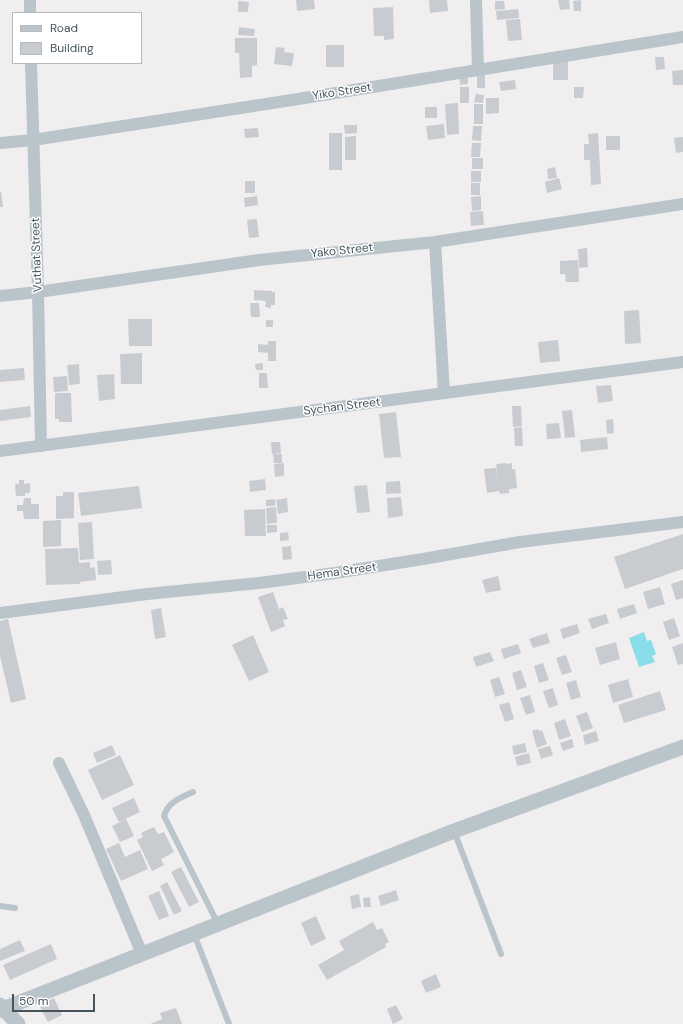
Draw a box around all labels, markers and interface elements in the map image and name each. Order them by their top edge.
legend [12,12,142,64]
text: Road [50,20,78,36]
text: Building [50,40,94,56]
street label: Yiko Street [311,80,373,104]
street label: Vuthat Street [29,217,45,293]
street label: Yako Street [310,241,374,261]
street label: Sychan Street [303,395,381,419]
street label: Hema Street [307,560,377,584]
scale bar [14,986,97,1012]
text: 50 m [19,993,48,1009]

